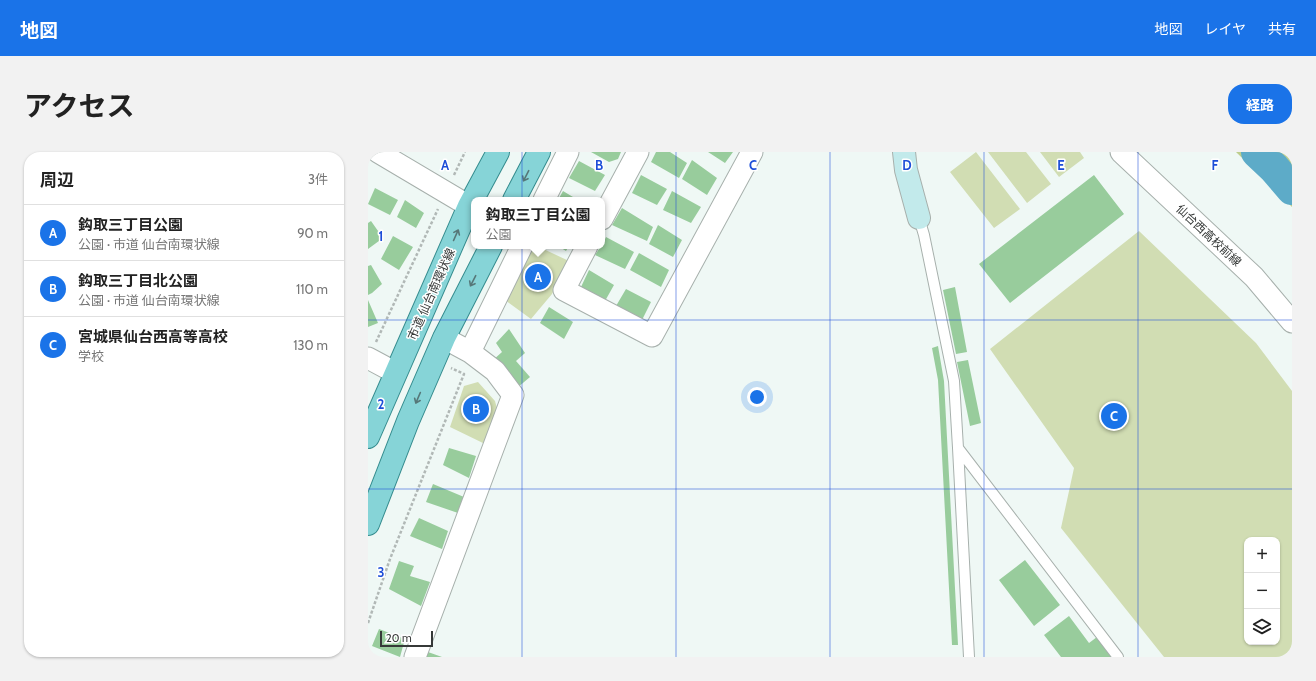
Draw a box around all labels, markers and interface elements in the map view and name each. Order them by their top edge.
text: 地図 [20,19,58,42]
text: 地図 [1154,20,1182,38]
text: レイヤ [1204,20,1246,38]
text: 共有 [1268,20,1296,38]
button: 経路 [1228,84,1292,124]
text: アクセス [24,89,135,123]
text: A [441,157,450,173]
text: B [595,157,603,173]
text: C [749,157,757,173]
text: D [902,157,912,173]
text: E [1057,157,1065,173]
text: F [1212,157,1219,173]
text: 周辺 [40,170,74,190]
one-way arrow [522,170,530,182]
text: 3件 [308,171,328,187]
popup [471,197,605,249]
street label: 仙台西高校前線 [1173,201,1245,269]
text: 鈎取三丁目公園 [485,206,591,224]
text: 鈎取三丁目公園 [78,216,183,234]
text: A [49,225,57,241]
text: 90 m [297,225,328,241]
text: 公園 [485,226,512,242]
text: 1 [379,228,383,244]
one-way arrow [453,229,460,241]
text: 公園 · 市道 仙台南環状線 [78,236,220,252]
street label: 市道 仙台南環状線 [404,246,458,342]
pin: A [525,262,551,292]
text: 鈎取三丁目北公園 [78,272,198,290]
one-way arrow [468,274,476,286]
text: B [49,281,57,297]
text: 110 m [296,281,328,297]
text: 公園 · 市道 仙台南環状線 [78,292,220,308]
text: 宮城県仙台西高等高校 [78,328,228,346]
text: C [49,337,57,353]
text: 130 m [293,337,328,353]
text: 学校 [78,348,104,364]
your location [747,387,767,407]
one-way arrow [413,392,421,404]
pin: B [463,394,489,424]
text: 2 [378,396,385,412]
pin: C [1101,401,1127,431]
map controls [1244,537,1280,645]
button: + [1244,537,1280,573]
text: 3 [377,564,385,580]
button: − [1244,573,1280,609]
button: layers [1244,609,1280,645]
scale bar [380,629,433,648]
text: 20 m [386,631,412,645]

